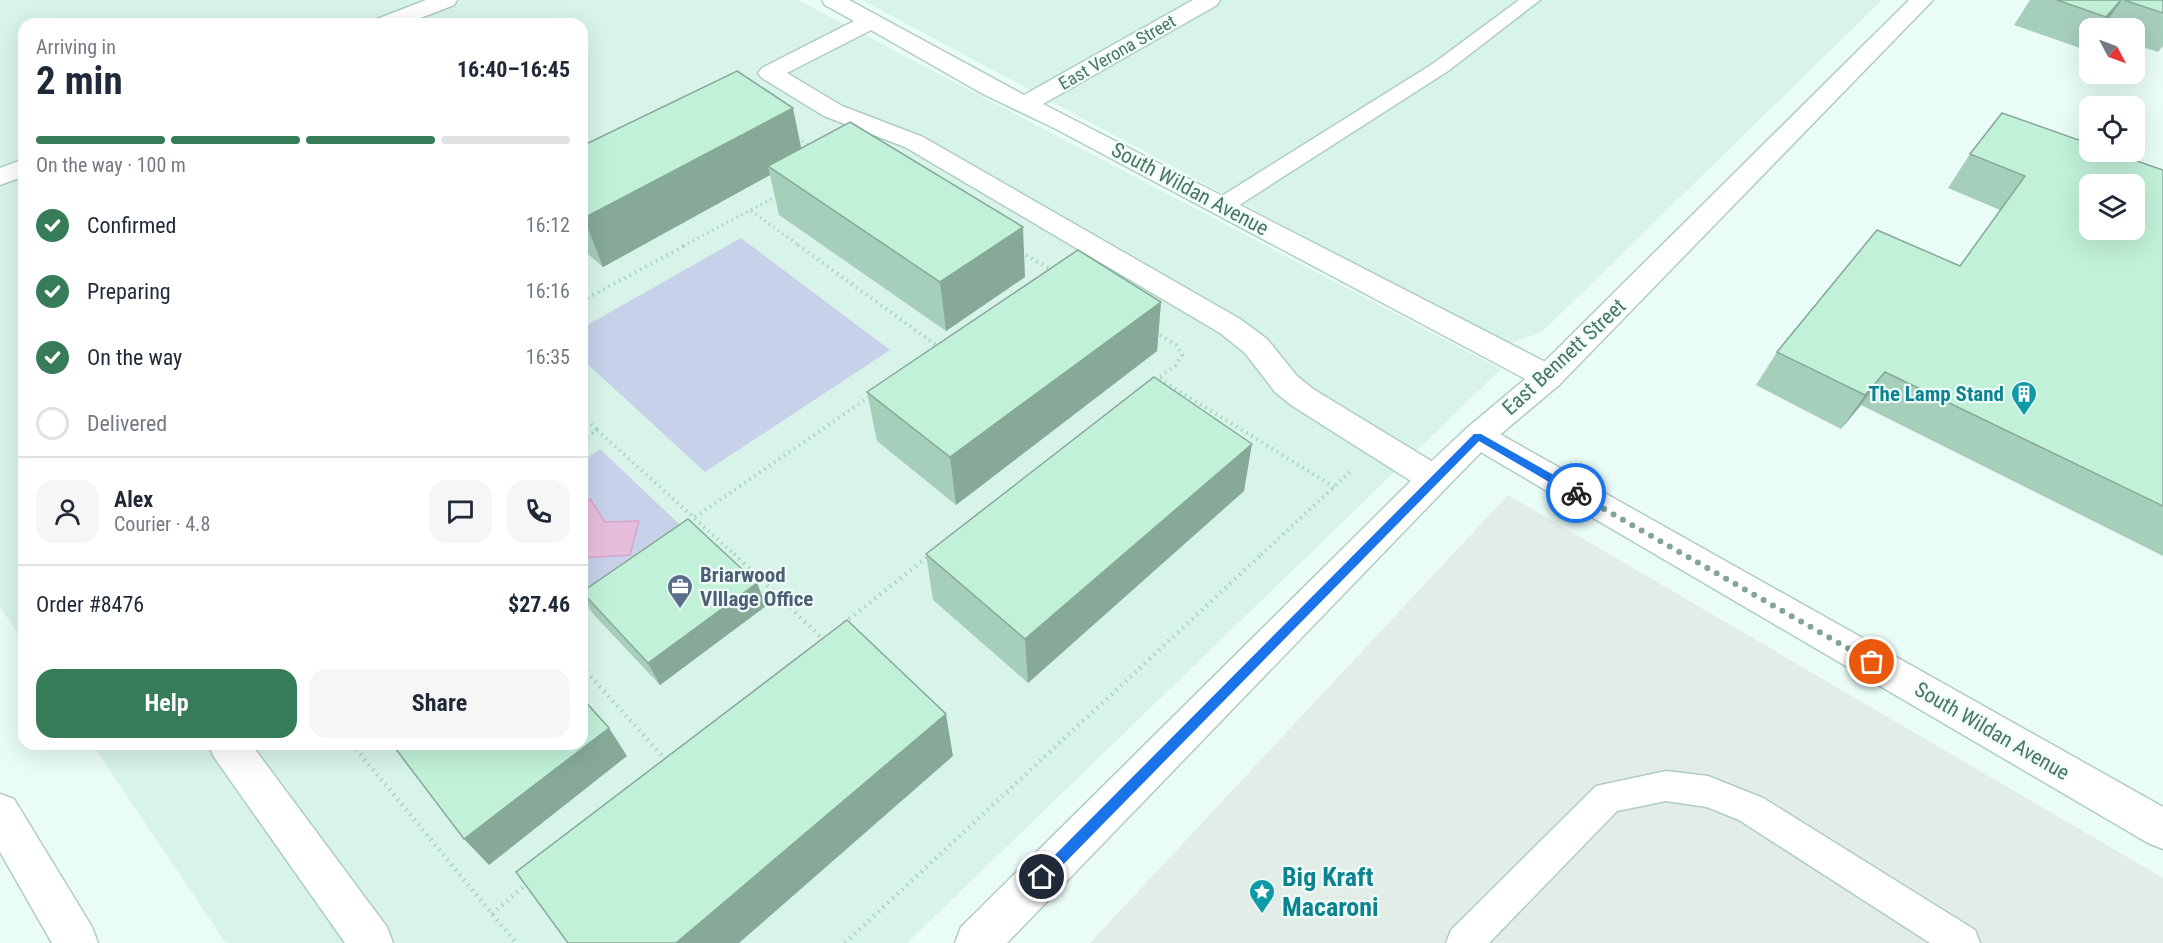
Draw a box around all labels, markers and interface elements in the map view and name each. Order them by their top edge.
street label: East Verona Street [1055,10,1179,94]
north arrow [2079,18,2145,84]
map controls [2079,18,2145,240]
text: Arriving in [36,35,116,59]
text: 16:40–16:45 [457,57,570,82]
text: 2 min [36,58,123,104]
button: locate [2079,96,2145,162]
street label: South Wildan Avenue [1107,137,1273,241]
text: On the way · 100 m [36,153,186,177]
button: layers [2079,174,2145,240]
icon: check [36,209,69,242]
text: Confirmed [87,213,176,238]
text: 16:12 [526,213,570,237]
icon: check [36,275,69,308]
text: Preparing [87,279,171,304]
text: 16:16 [526,279,570,303]
street label: East Bennett Street [1498,294,1630,420]
icon: check [36,341,69,374]
text: On the way [87,345,182,370]
text: 16:35 [526,345,570,369]
building icon: The Lamp Stand [2009,379,2039,417]
place label: The Lamp Stand [1868,382,2004,406]
text: Delivered [87,411,167,436]
courier [1546,463,1606,523]
icon: bike [1560,477,1593,510]
button: person [36,480,99,543]
button: chat [429,480,492,543]
button: phone [507,480,570,543]
text: Alex [114,487,153,512]
text: Courier · 4.8 [114,512,210,536]
place label: Briarwood VIllage Office [700,563,813,611]
office icon: Briarwood VIllage Office [665,572,695,610]
text: Order #8476 [36,592,144,617]
text: $27.46 [508,592,570,617]
pin [1846,636,1897,687]
icon: bag [1855,645,1888,678]
button: Help [36,669,297,738]
button: Share [309,669,570,738]
street label: South Wildan Avenue [1911,677,2074,785]
pin [1016,851,1067,902]
icon: home [1025,860,1058,893]
place label: Big Kraft Macaroni [1282,862,1379,922]
place icon: Big Kraft Macaroni [1247,877,1277,915]

